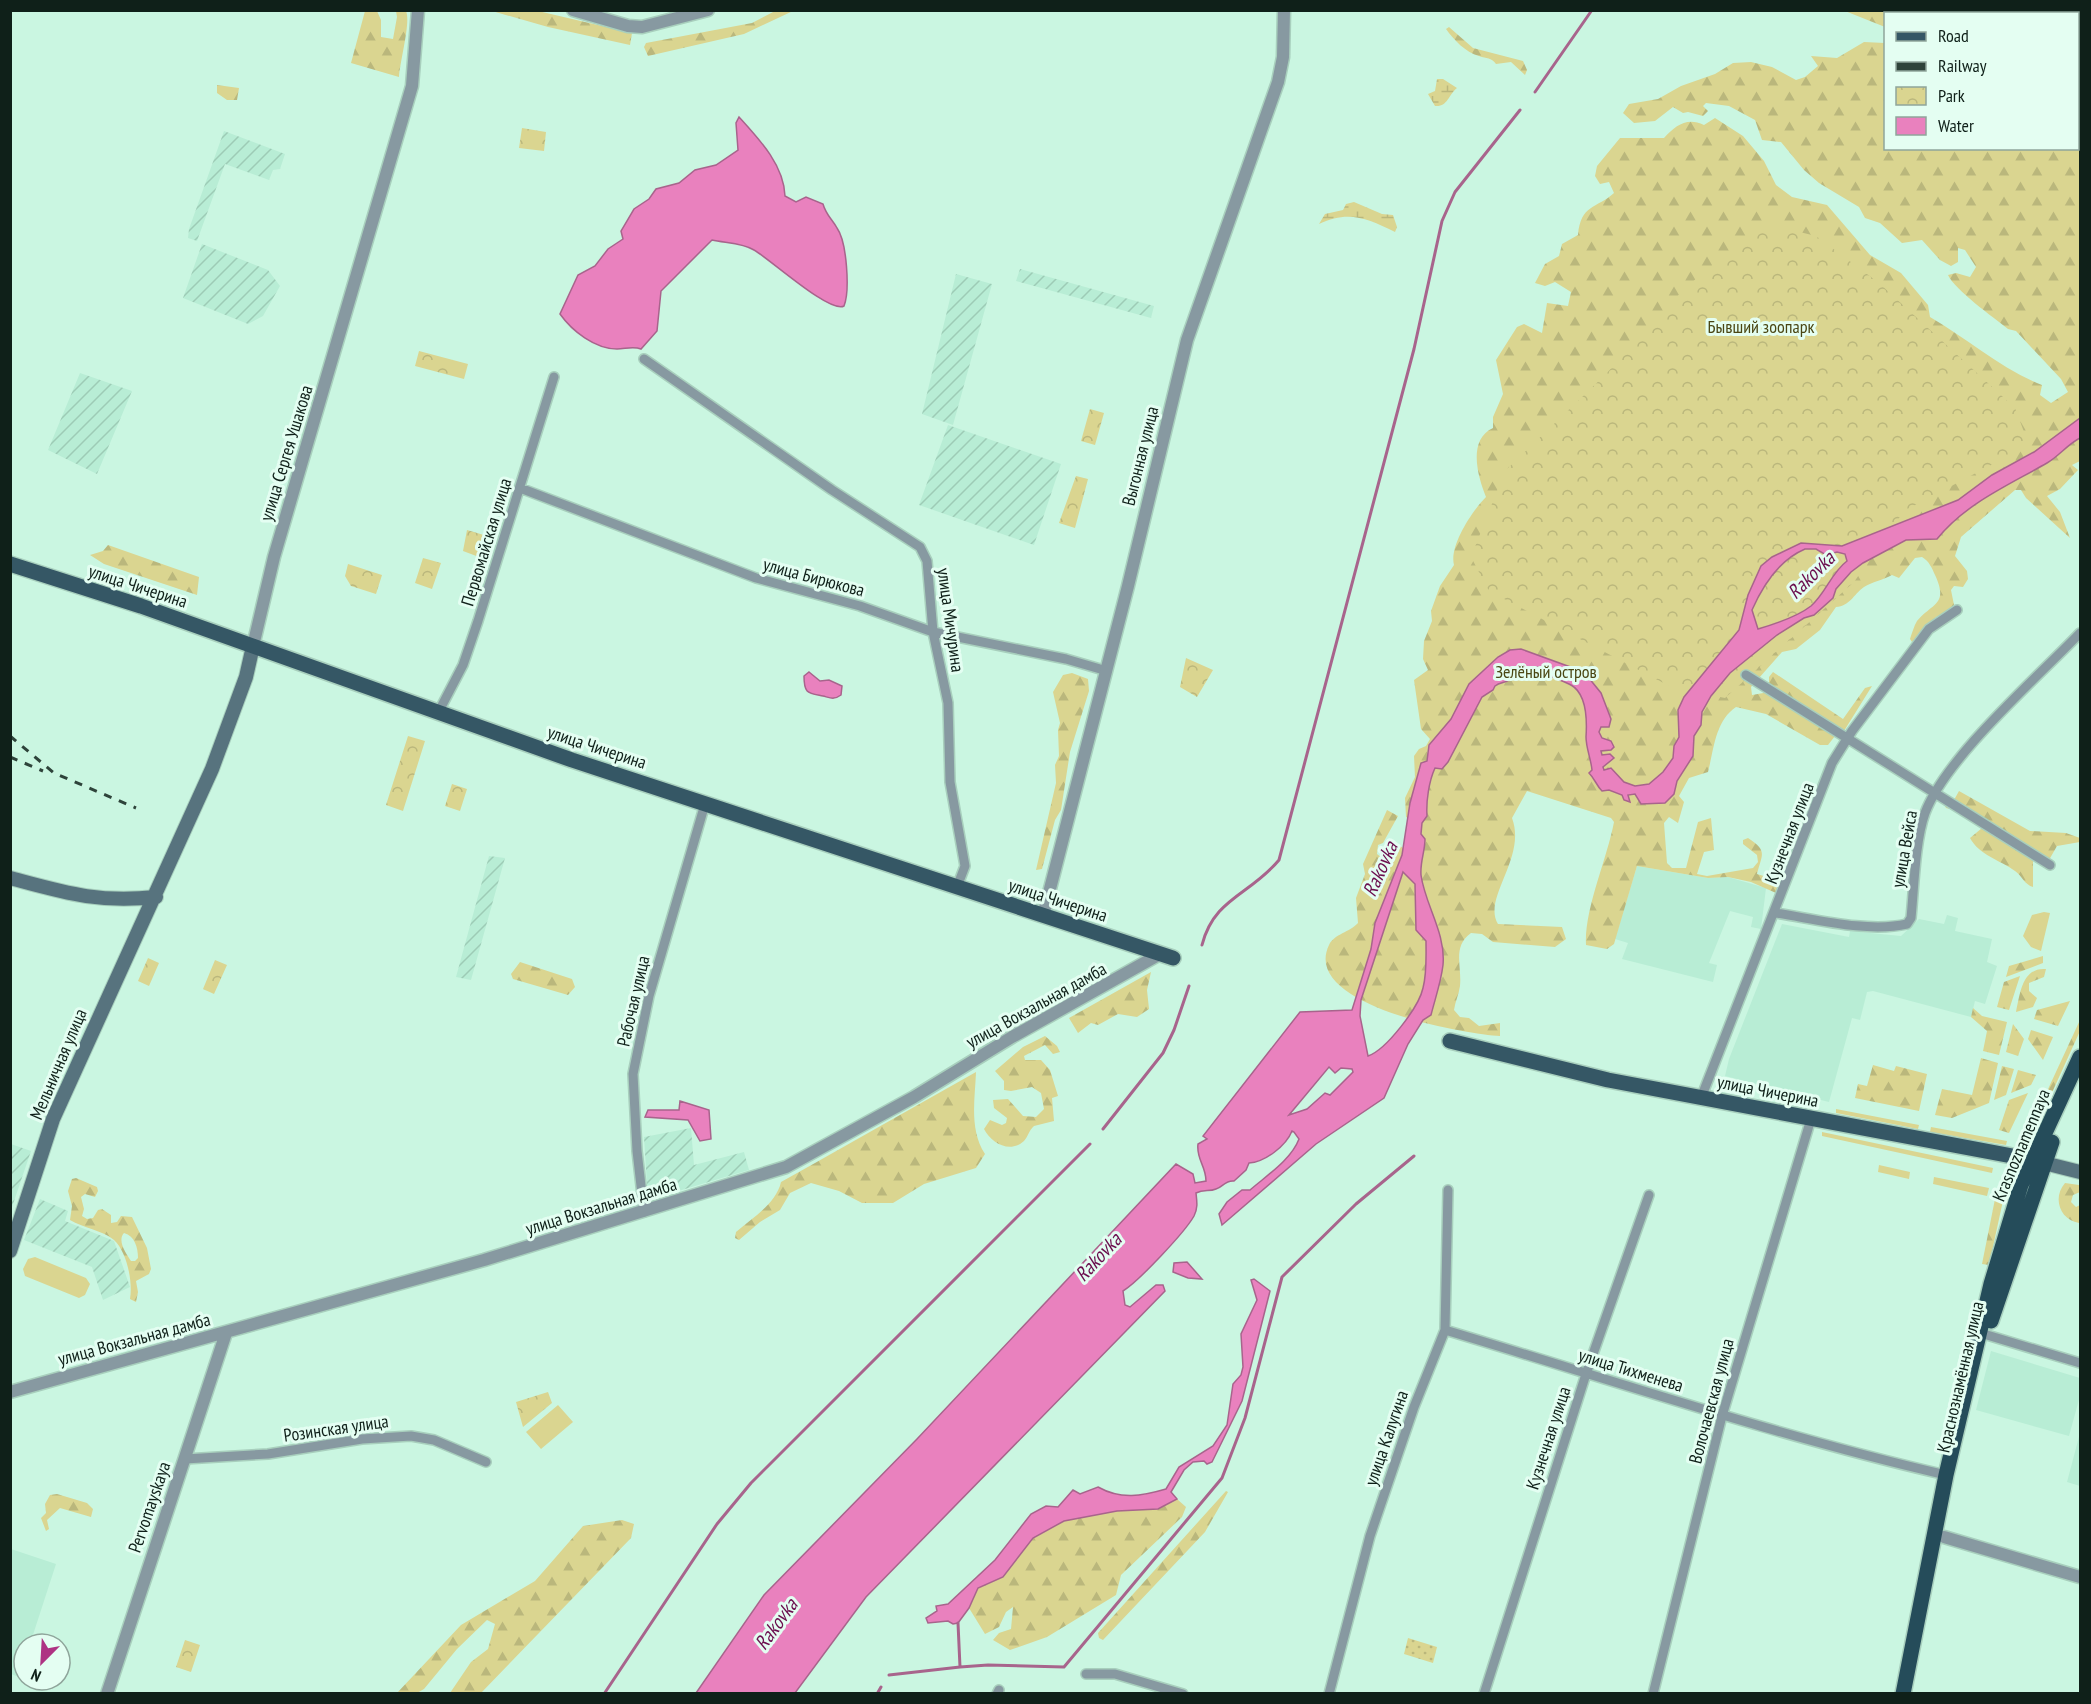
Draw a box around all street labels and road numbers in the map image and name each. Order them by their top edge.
street label: улица Сергея Ушакова [254,382,318,524]
street label: Выгонная улица [1117,404,1163,508]
street label: Первомайская улица [456,475,516,609]
street label: улица Бирюкова [761,552,867,602]
street label: улица Чичерина [86,559,190,613]
street label: улица Мичурина [932,567,970,673]
street label: улица Чичерина [545,720,649,774]
street label: Кузнечная улица [1759,779,1819,887]
street label: улица Вейса [1886,809,1922,889]
street label: улица Чичерина [1006,873,1110,927]
street label: Рабочая улица [611,953,655,1049]
street label: улица Вокзальная дамба [962,957,1110,1053]
street label: Мельничная улица [24,1005,92,1123]
street label: улица Чичерина [1715,1070,1821,1112]
street label: Krasnoznamennaya [1987,1085,2055,1205]
street label: улица Вокзальная дамба [523,1172,679,1240]
street label: Краснознамённая улица [1931,1299,1989,1455]
street label: улица Вокзальная дамба [55,1308,213,1370]
street label: Волочаевская улица [1683,1336,1739,1466]
street label: улица Тихменева [1576,1343,1686,1397]
street label: Кузнечная улица [1521,1384,1575,1492]
street label: улица Калугина [1359,1387,1413,1489]
street label: Розинская улица [282,1409,390,1447]
street label: Pervomayskaya [123,1459,175,1555]

